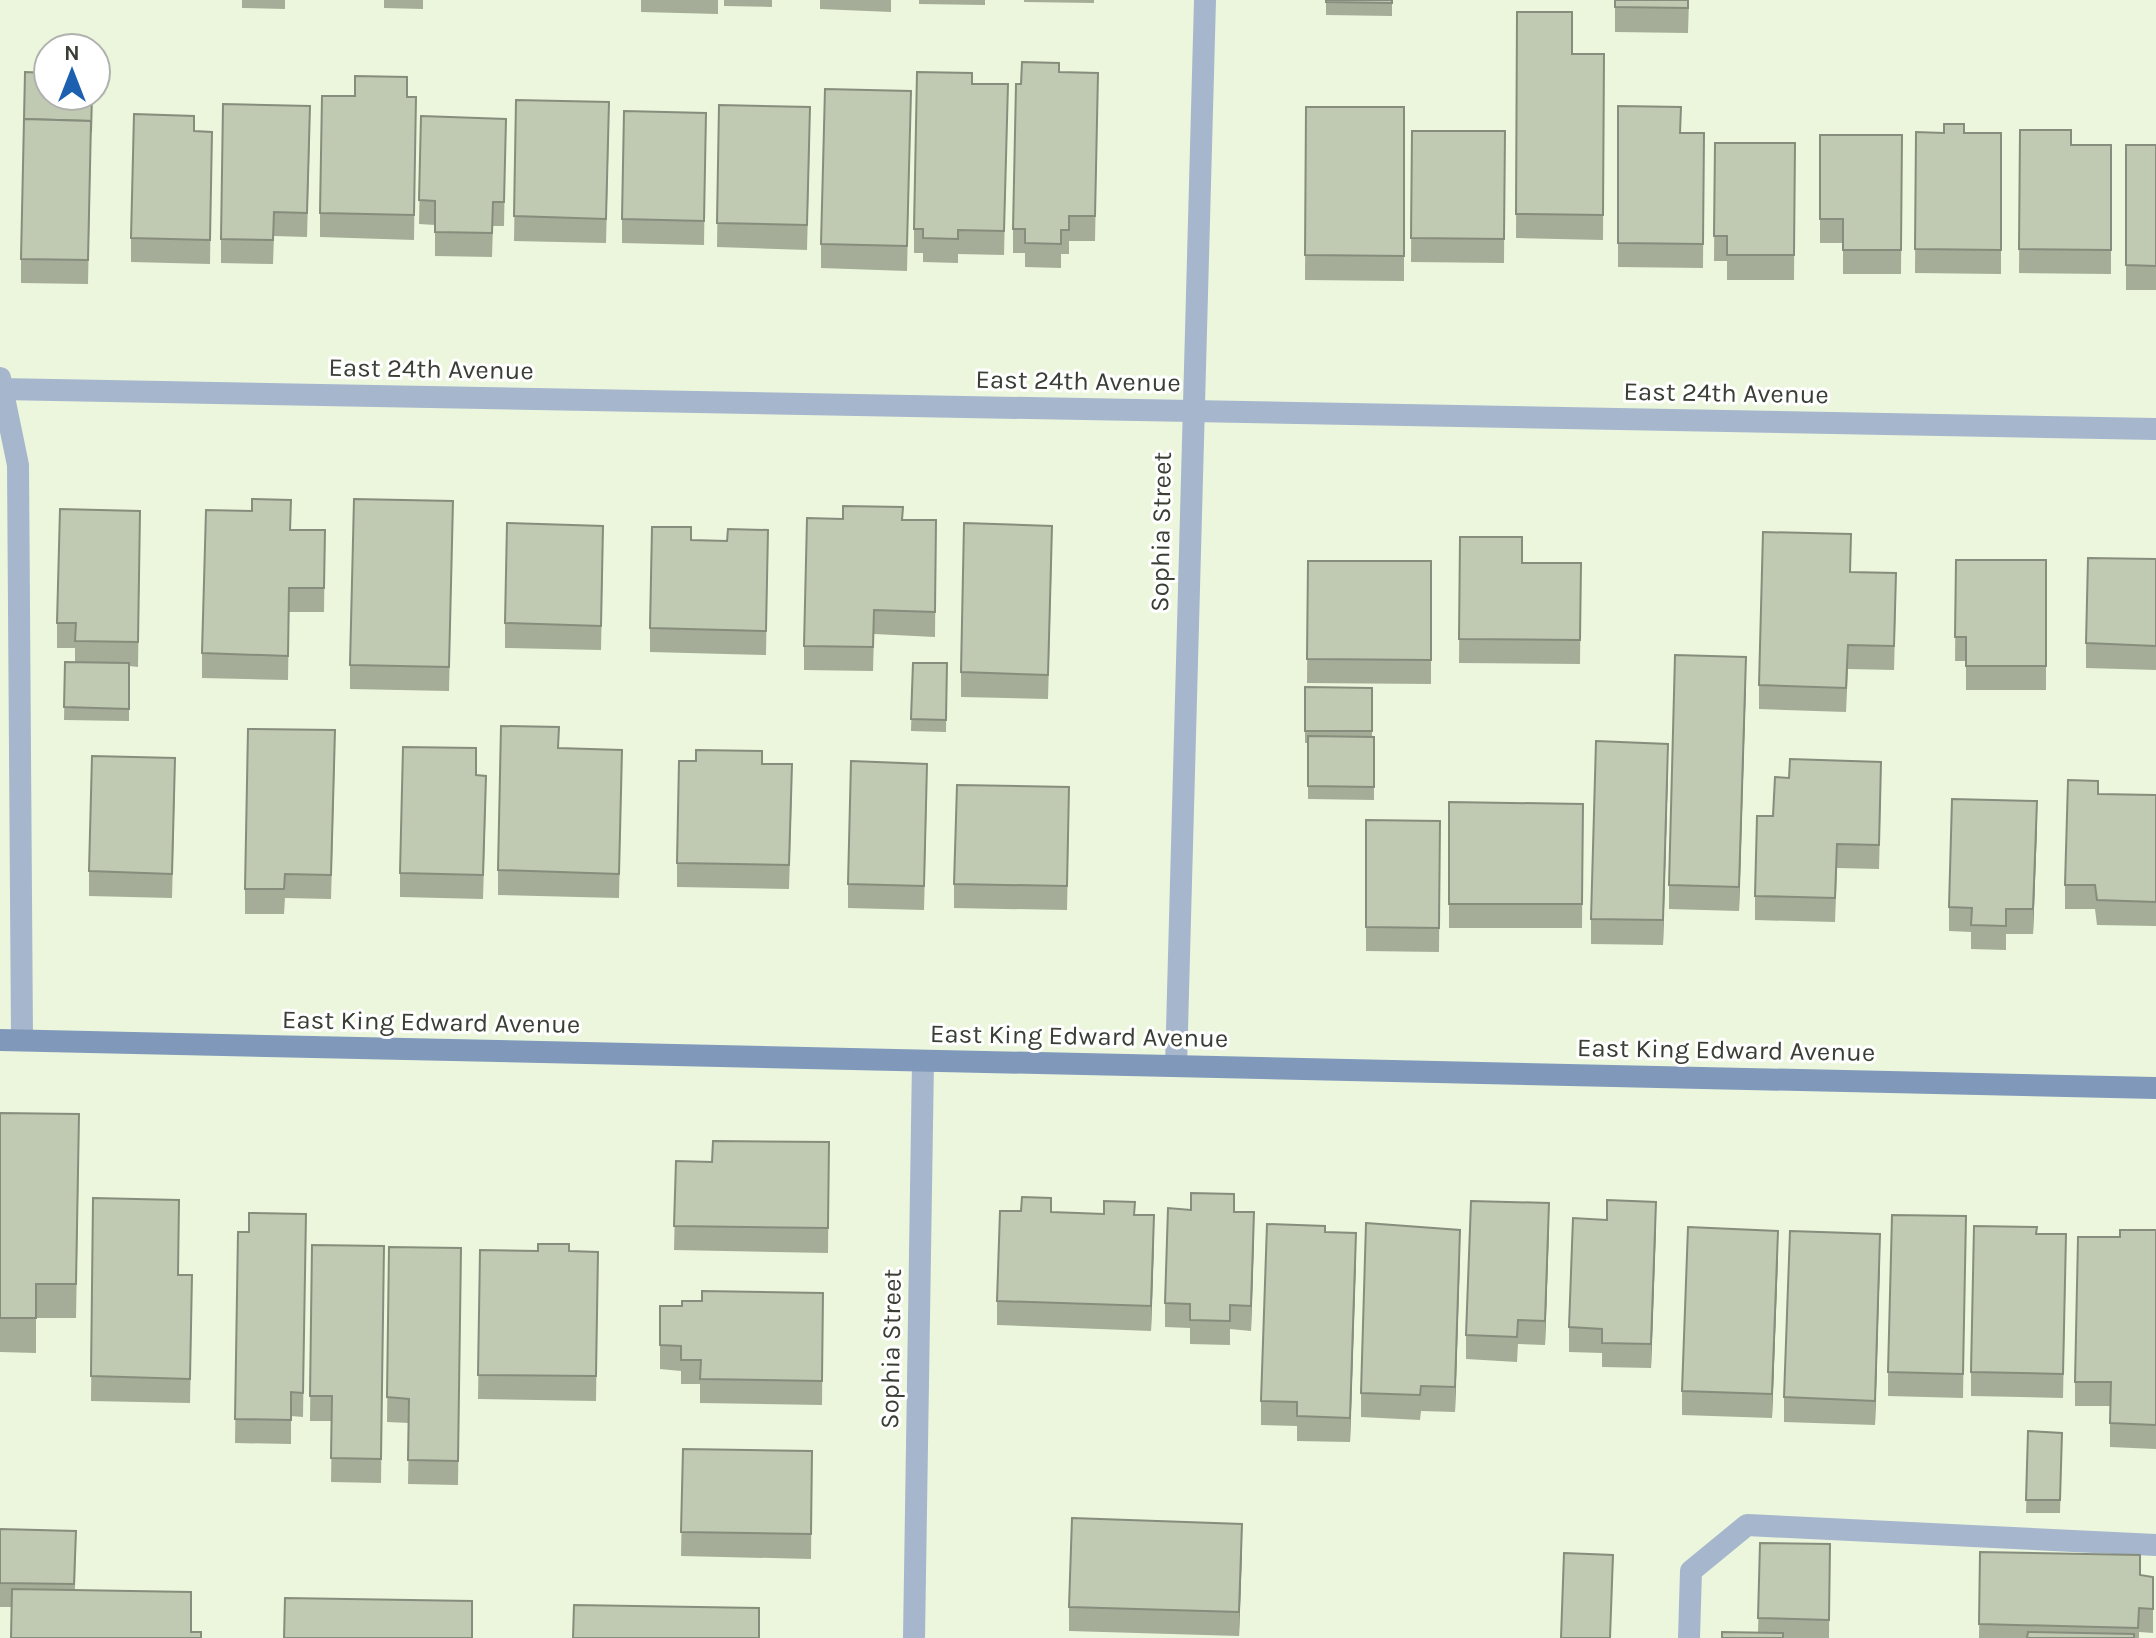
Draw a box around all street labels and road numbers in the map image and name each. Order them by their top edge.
street label: East 24th Avenue [328,352,534,386]
street label: East 24th Avenue [975,364,1181,398]
street label: East 24th Avenue [1623,376,1829,410]
street label: Sophia Street [1144,451,1178,612]
street label: East King Edward Avenue [282,1004,580,1040]
street label: East King Edward Avenue [930,1018,1228,1054]
street label: East King Edward Avenue [1577,1032,1875,1068]
street label: Sophia Street [874,1268,908,1429]

